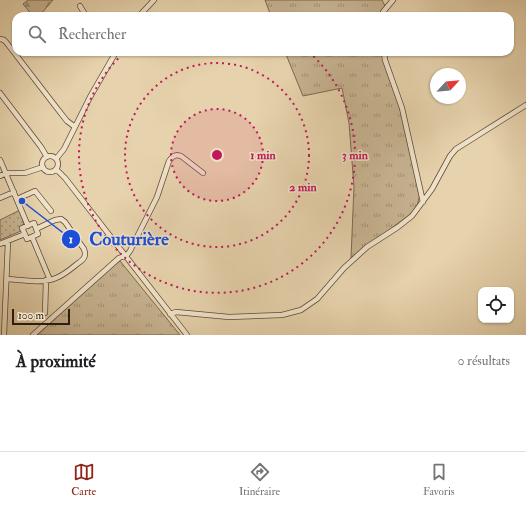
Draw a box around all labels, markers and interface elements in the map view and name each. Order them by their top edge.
search box [12,12,514,56]
icon: search [26,23,48,45]
text: Rechercher [58,25,126,44]
north arrow [430,68,466,104]
centre of rings [210,148,224,162]
text: 1 min [250,148,277,163]
text: 3 min [342,148,369,163]
text: 2 min [289,180,317,195]
callout: Couturière [61,224,177,254]
text: Couturière [89,228,169,251]
text: 1 [69,232,73,247]
map controls [478,287,514,323]
button: locate [478,287,514,323]
scale bar [12,307,70,326]
text: 100 m [18,309,44,322]
text: À proximité [16,351,96,372]
text: 0 résultats [458,353,510,369]
tab: Carte [71,461,96,498]
tab: Itinéraire [239,461,280,498]
tab: Favoris [423,461,455,498]

